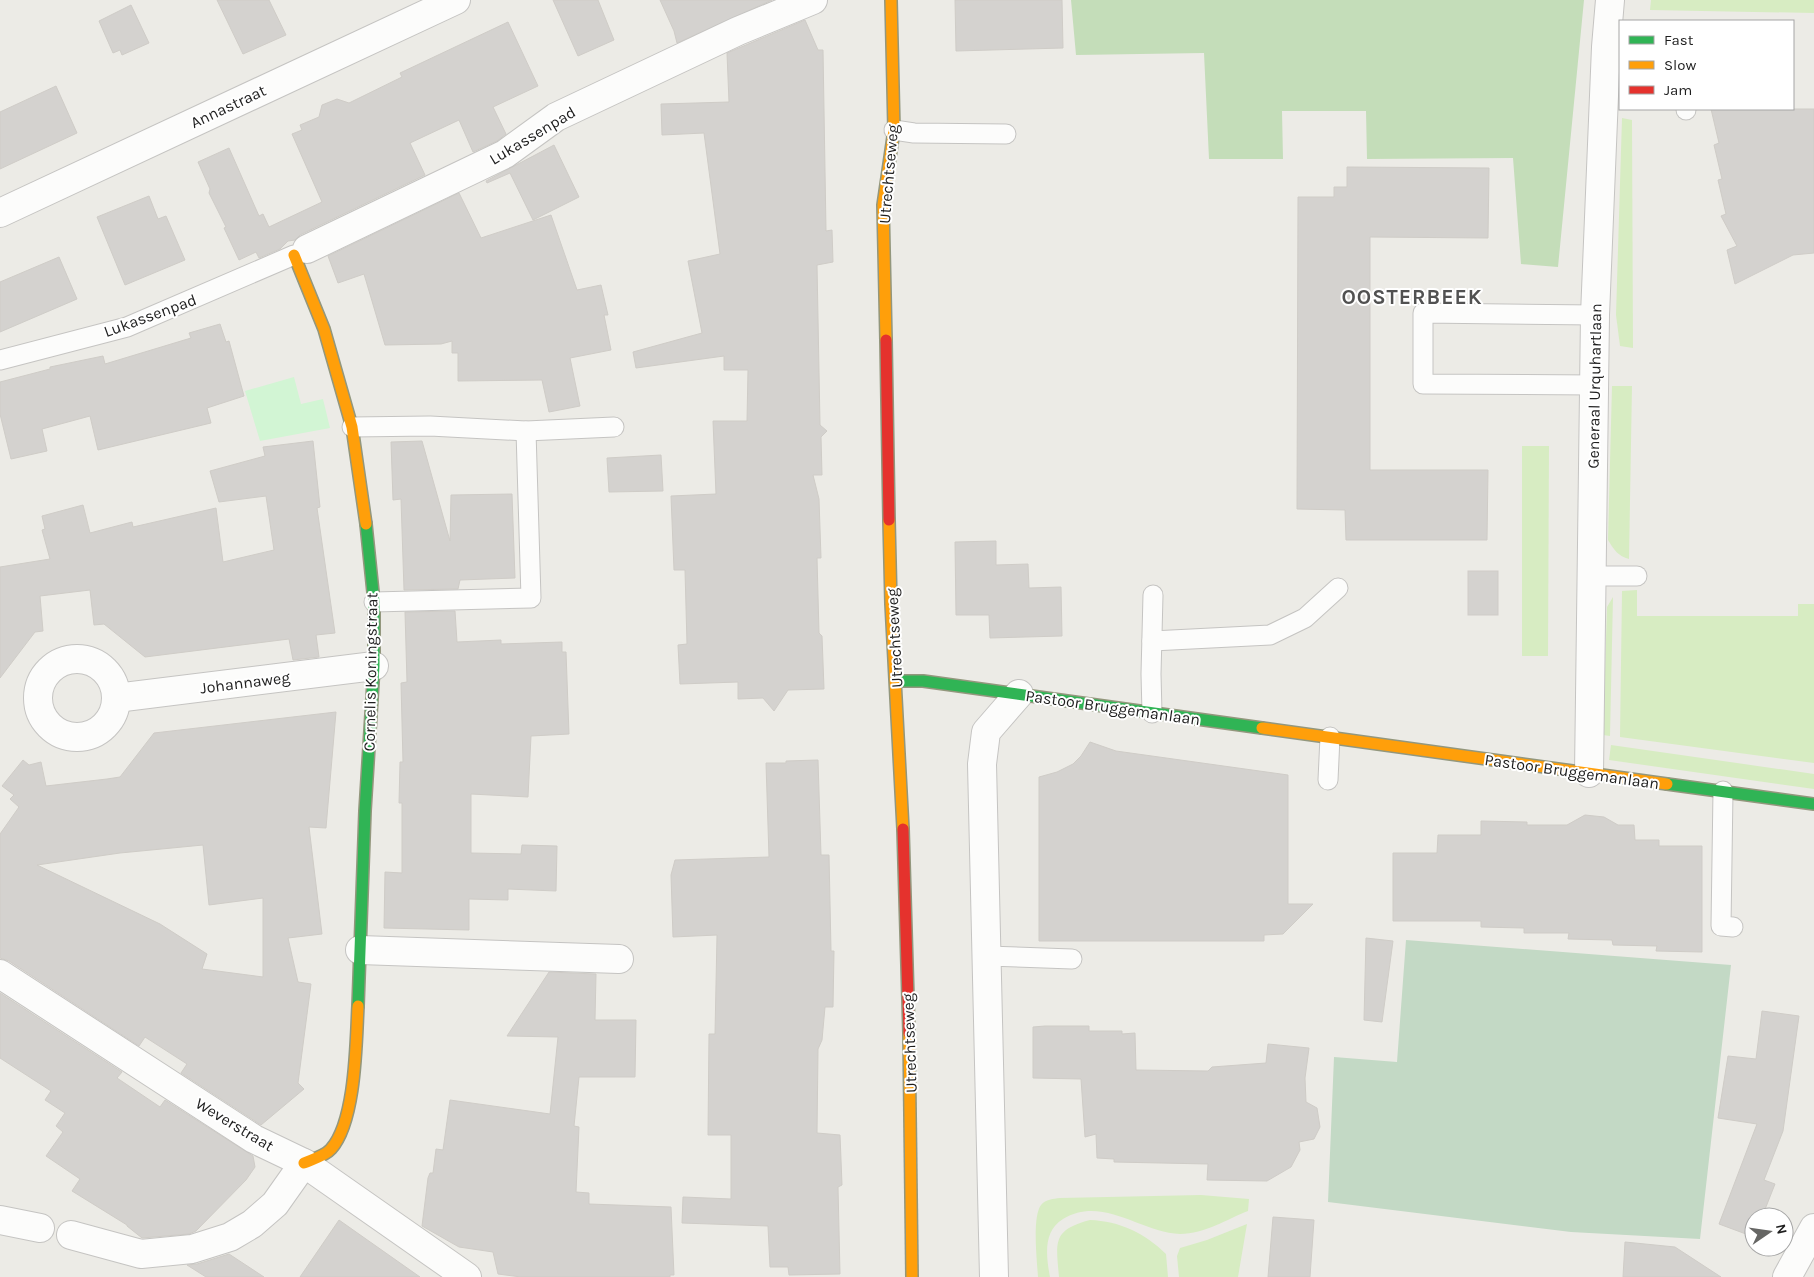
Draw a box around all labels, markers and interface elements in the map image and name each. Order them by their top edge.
legend [1619,20,1794,110]
text: Fast [1664,31,1694,49]
text: Slow [1664,56,1696,74]
street label: Annastraat [187,81,269,132]
text: Jam [1664,81,1692,99]
street label: Lukassenpad [486,102,579,169]
street label: Utrechtseweg [875,123,902,225]
district label: OOSTERBEEK [1341,285,1483,309]
street label: Lukassenpad [101,290,199,341]
street label: Generaal Urquhartlaan [1584,303,1605,469]
street label: Utrechtseweg [882,588,907,688]
street label: Cornelis Koningstraat [360,592,381,752]
street label: Johannaweg [199,668,291,697]
street label: Pastoor Bruggemanlaan [1024,686,1201,729]
street label: Pastoor Bruggemanlaan [1483,750,1660,793]
street label: Utrechtseweg [898,993,921,1093]
street label: Weverstraat [192,1094,277,1155]
north arrow [1744,1207,1794,1257]
text: N [1772,1222,1791,1236]

